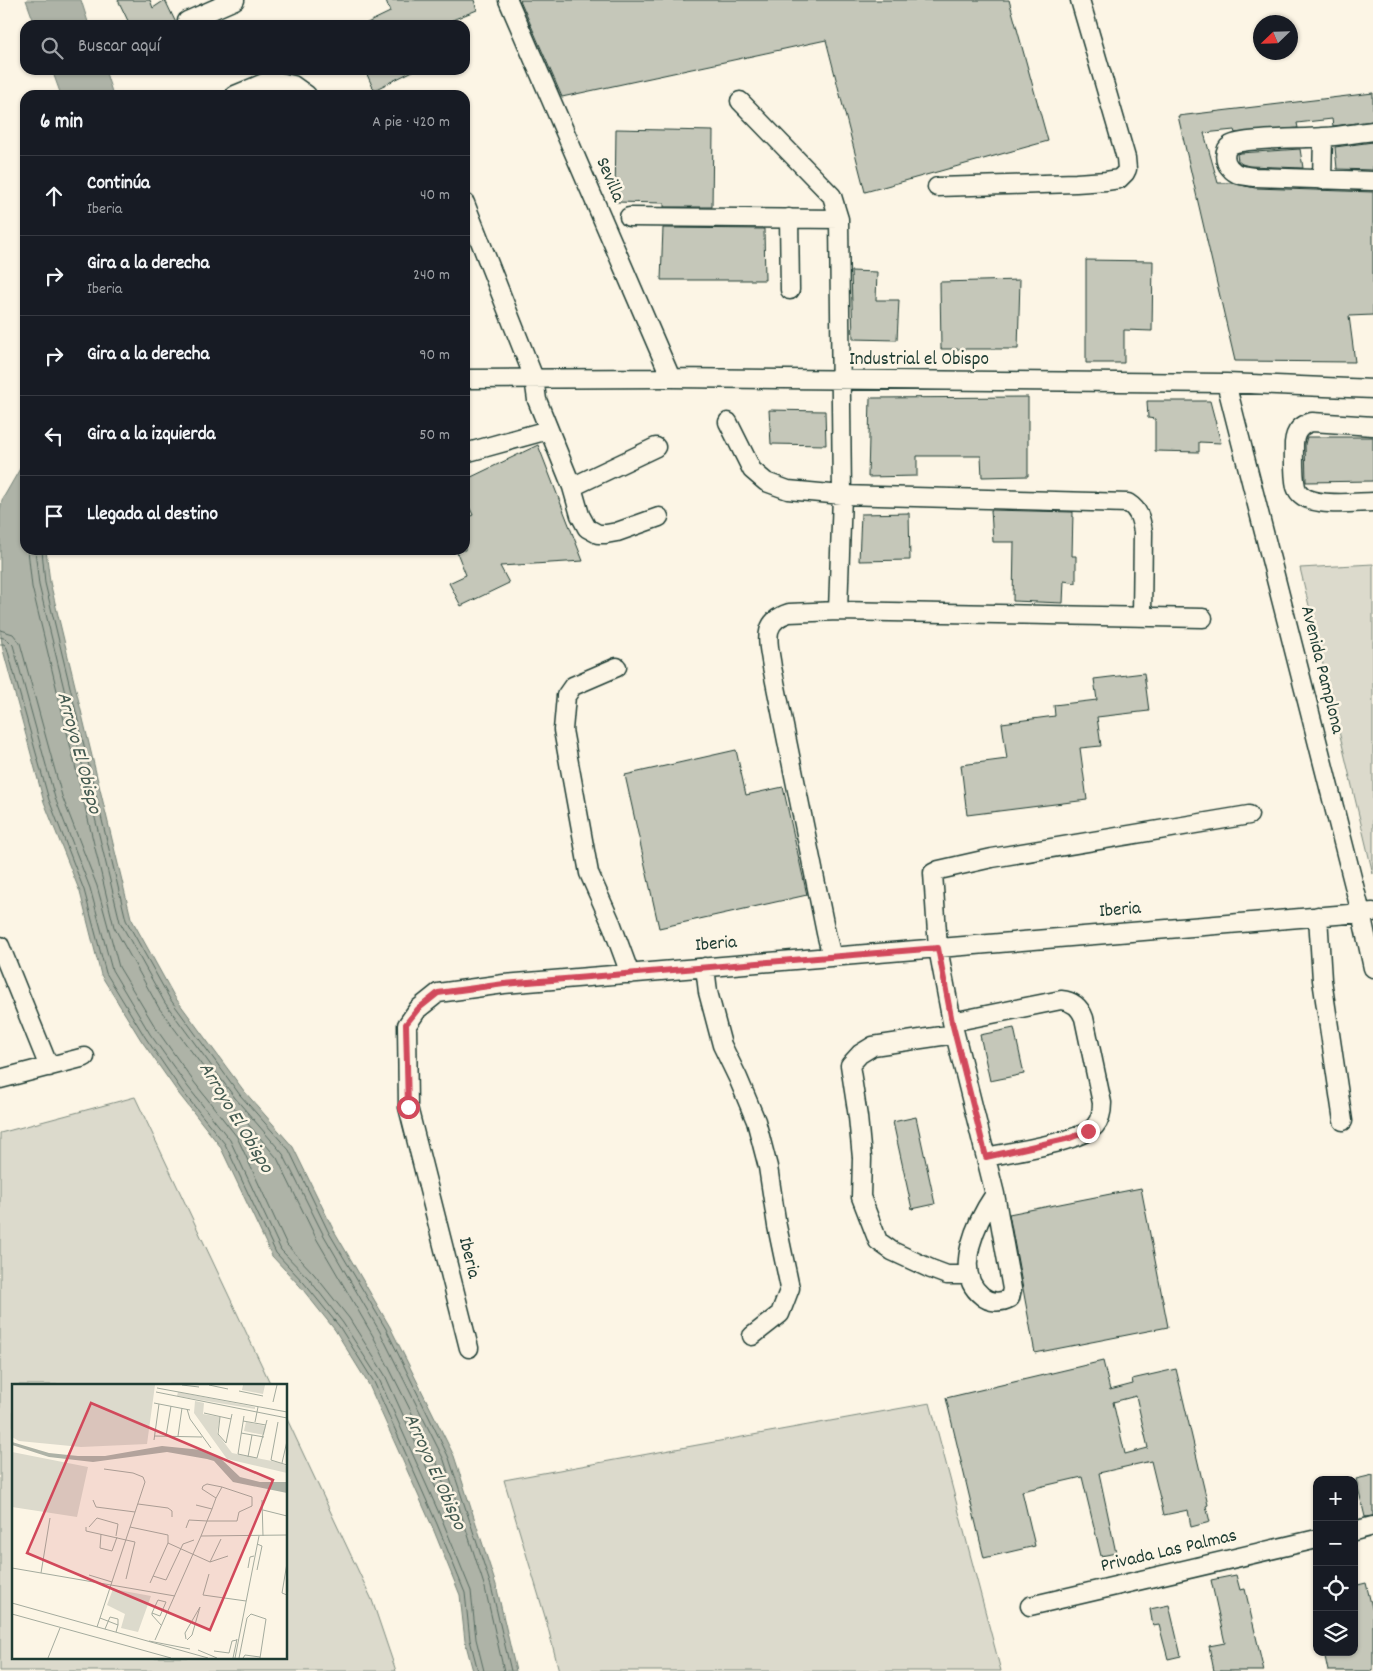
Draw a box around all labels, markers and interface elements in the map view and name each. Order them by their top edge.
north arrow [1253,15,1298,60]
search box [20,20,470,75]
icon: search [38,34,66,62]
text: Buscar aquí [78,34,160,61]
text: 6 min [40,108,83,138]
text: A pie · 420 m [372,111,450,134]
street label: Sevilla [588,154,631,207]
text: Continúa [87,171,150,198]
icon: ahead [40,182,68,210]
text: 40 m [420,184,450,207]
text: Iberia [87,198,122,221]
text: Gira a la derecha [87,251,209,278]
icon: right [40,262,68,290]
text: 240 m [413,264,450,287]
text: Iberia [87,278,122,301]
icon: right [40,342,68,370]
text: Gira a la derecha [87,342,209,369]
text: 90 m [419,344,450,367]
street label: Industrial el Obispo [849,347,989,374]
icon: left [40,422,68,450]
text: Gira a la izquierda [87,422,215,449]
text: 50 m [419,424,450,447]
icon: arrive [40,502,68,530]
text: Llegada al destino [87,502,218,529]
street label: Avenida Pamplona [1292,603,1350,738]
water label: Arroyo El Obispo [48,689,108,818]
street label: Iberia [1098,896,1143,926]
street label: Iberia [694,930,739,960]
water label: Arroyo El Obispo [191,1057,280,1180]
route start [397,1096,420,1119]
route end [1077,1120,1100,1143]
street label: Iberia [450,1234,486,1283]
inset map [12,1384,288,1658]
water label: Arroyo El Obispo [396,1409,473,1536]
map controls [1313,1476,1358,1656]
button: + [1313,1476,1358,1521]
button: − [1313,1521,1358,1566]
street label: Privada Las Palmas [1098,1523,1240,1581]
button: locate [1313,1566,1358,1611]
button: layers [1313,1611,1358,1656]

